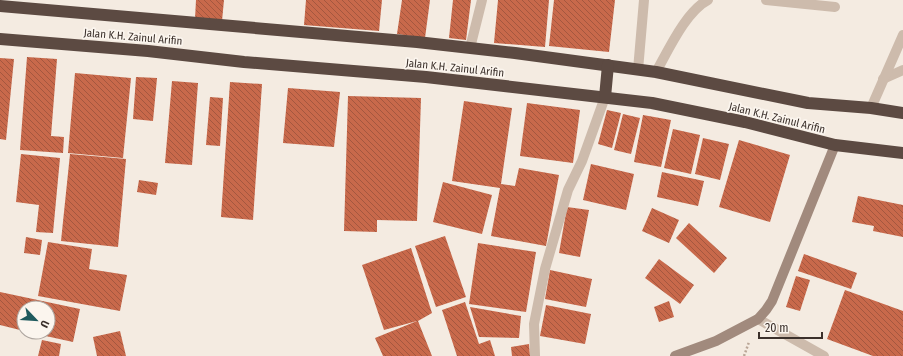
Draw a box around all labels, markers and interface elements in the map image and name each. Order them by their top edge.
street label: Jalan K.H. Zainul Arifin [83,26,183,48]
street label: Jalan K.H. Zainul Arifin [405,56,505,80]
street label: Jalan K.H. Zainul Arifin [727,100,827,136]
north arrow [16,300,56,340]
scale bar [759,314,822,340]
text: U [37,318,52,330]
text: 20 m [765,321,789,335]

